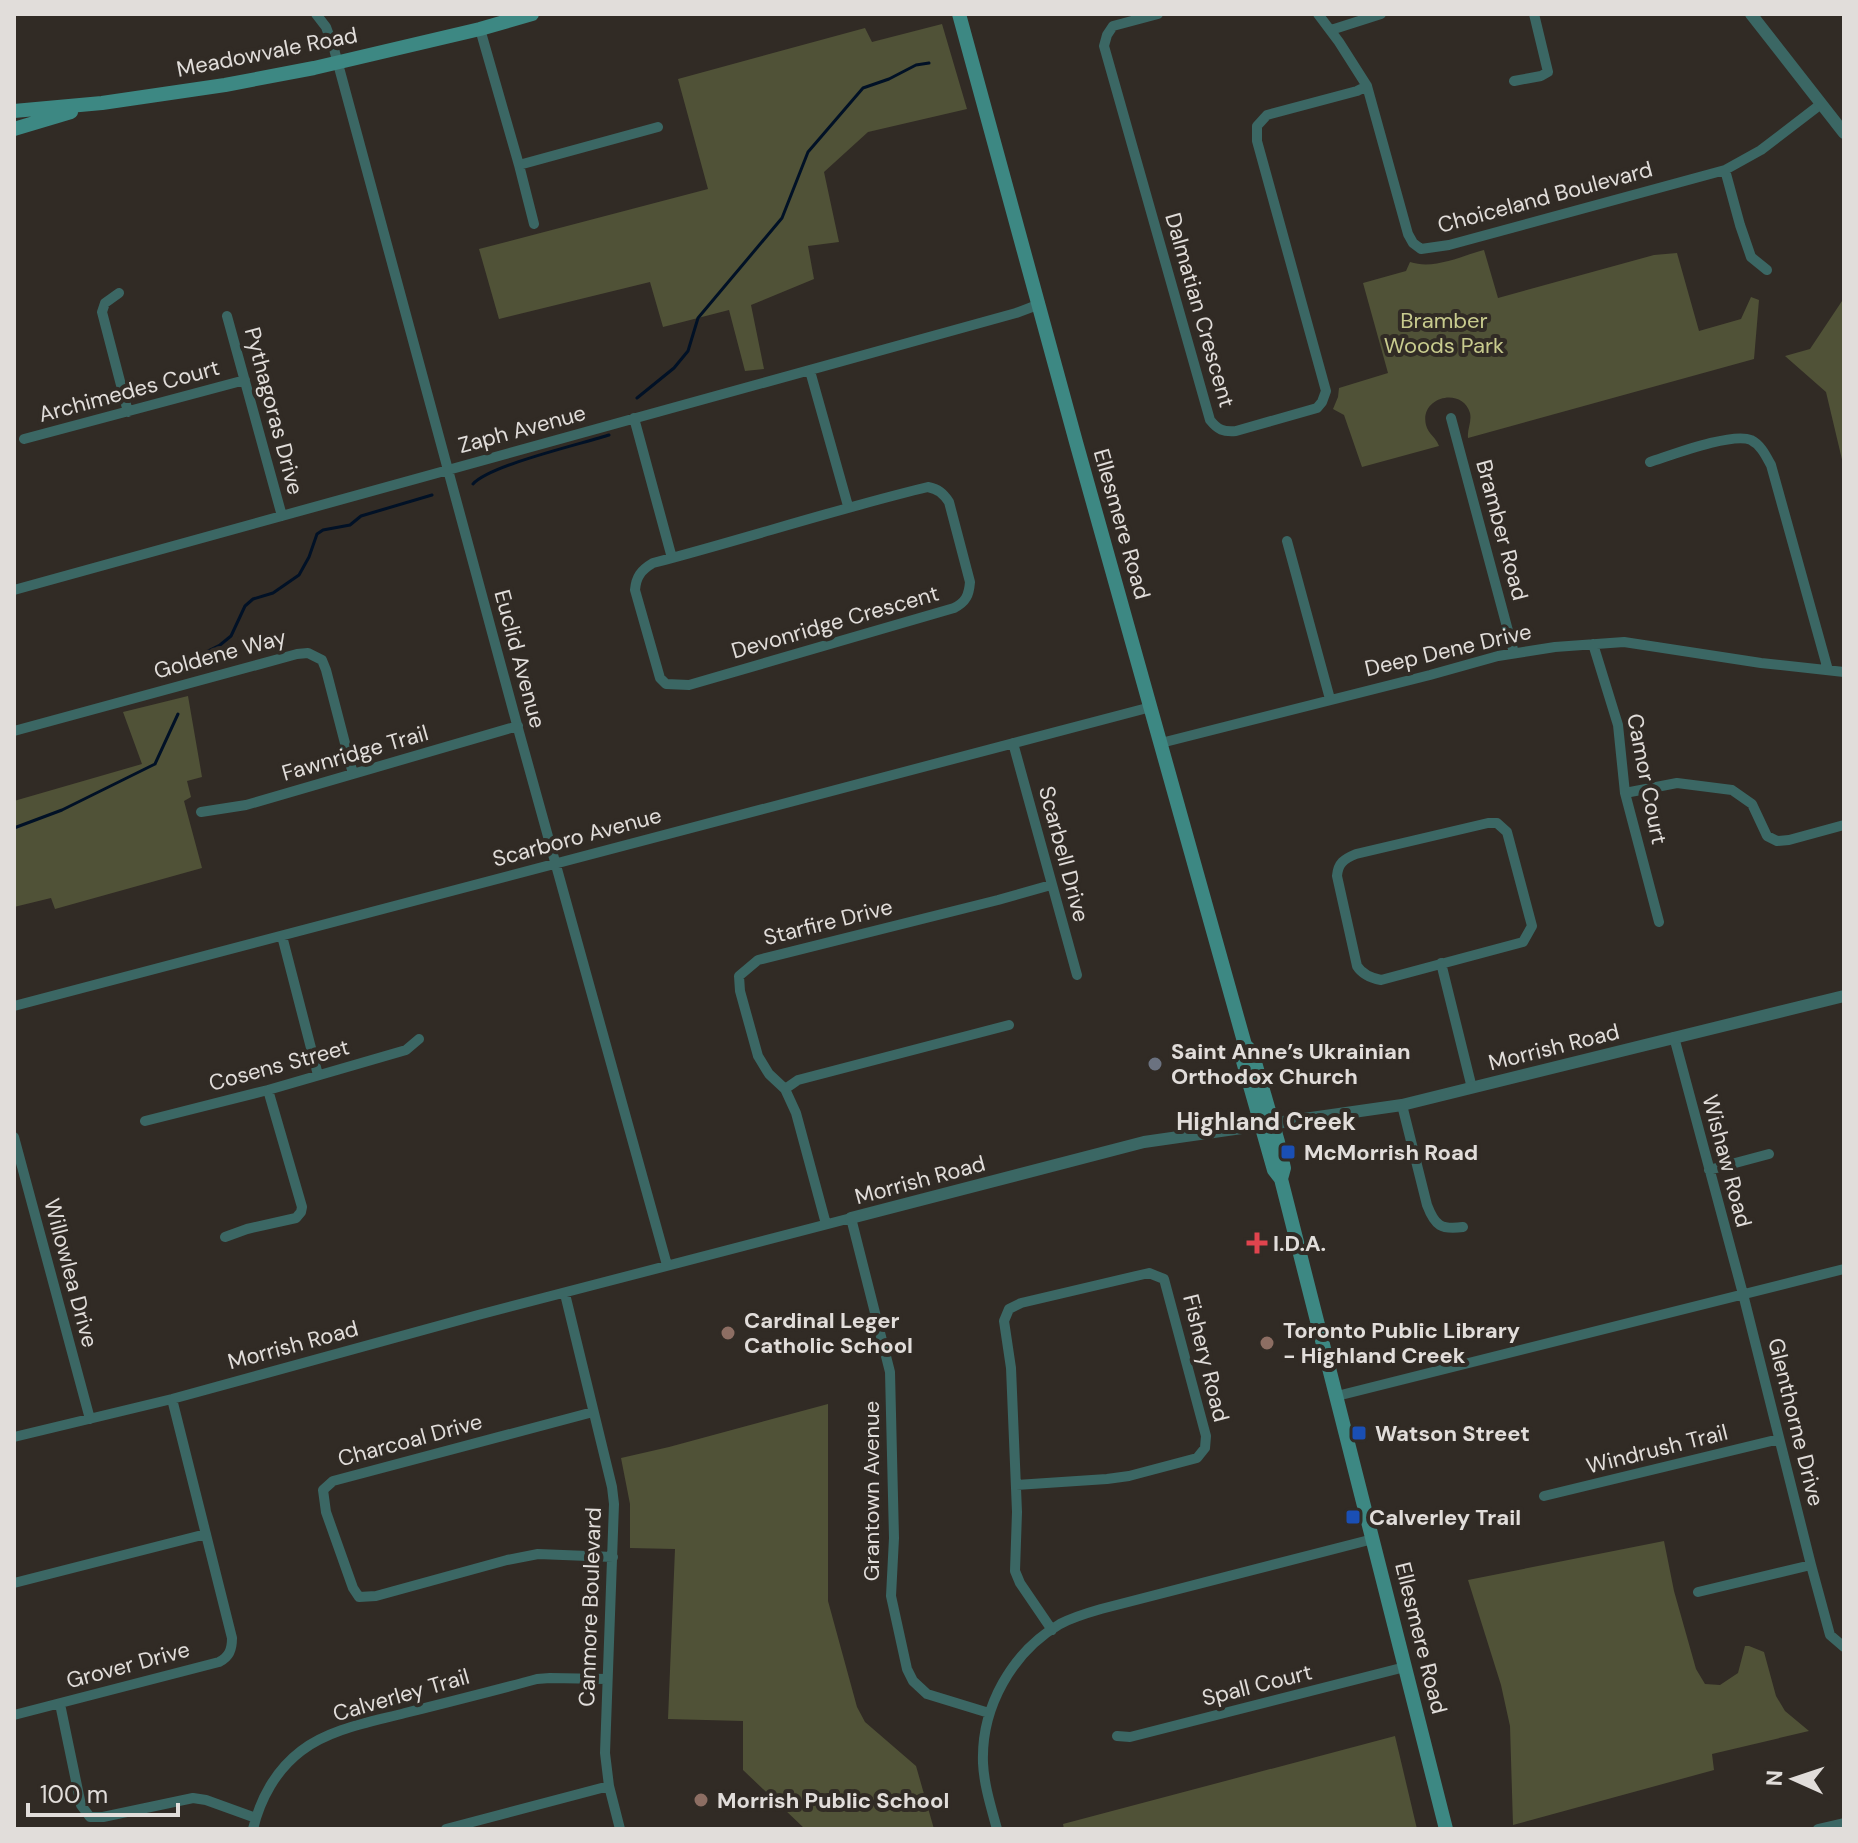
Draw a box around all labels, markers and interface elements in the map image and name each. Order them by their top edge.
street label: Meadowvale Road [174,20,360,84]
street label: Choiceland Boulevard [1434,154,1656,240]
street label: Dalmatian Crescent [1158,209,1242,411]
park label: Bramber Woods Park [1384,306,1504,360]
street label: Pythagoras Drive [238,324,310,498]
street label: Archimedes Court [35,353,223,429]
street label: Zaph Avenue [455,398,589,460]
street label: Ellesmere Road [1087,445,1157,603]
street label: Bramber Road [1469,456,1535,604]
street label: Devonridge Crescent [728,578,942,666]
street label: Euclid Avenue [488,587,552,731]
street label: Deep Dene Drive [1362,617,1534,683]
street label: Goldene Way [151,622,289,686]
street label: Camor Court [1620,711,1674,847]
street label: Fawnridge Trail [278,718,432,788]
street label: Scarbell Drive [1032,783,1096,925]
street label: Scarboro Avenue [489,801,665,873]
street label: Starfire Drive [760,892,896,952]
street label: Morrish Road [1486,1017,1622,1077]
street label: Cosens Street [206,1032,352,1098]
place label: Saint Anne’s Ukrainian Orthodox Church [1171,1037,1411,1091]
marker: Saint Anne’s Ukrainian Orthodox Church [1146,1055,1164,1073]
street label: Wishaw Road [1695,1092,1759,1230]
district label: Highland Creek [1176,1106,1356,1137]
place label: McMorrish Road [1304,1138,1478,1167]
marker: McMorrish Road [1279,1143,1297,1161]
street label: Morrish Road [852,1149,988,1211]
street label: Willowlea Drive [37,1195,105,1351]
place label: I.D.A. [1273,1229,1326,1258]
marker: I.D.A. [1248,1234,1266,1252]
street label: Fishery Road [1176,1291,1236,1425]
place label: Cardinal Leger Catholic School [744,1306,913,1360]
street label: Morrish Road [225,1314,361,1376]
place label: Toronto Public Library - Highland Creek [1283,1316,1520,1370]
marker: Cardinal Leger Catholic School [719,1324,737,1342]
marker: Toronto Public Library - Highland Creek [1258,1334,1276,1352]
street label: Glenthorne Drive [1761,1335,1831,1509]
street label: Grantown Avenue [857,1401,886,1581]
street label: Charcoal Drive [334,1407,486,1473]
street label: Windrush Trail [1583,1417,1731,1481]
place label: Watson Street [1375,1419,1530,1448]
marker: Watson Street [1350,1424,1368,1442]
place label: Calverley Trail [1369,1503,1521,1532]
street label: Canmore Boulevard [572,1507,608,1707]
marker: Calverley Trail [1344,1508,1362,1526]
street label: Ellesmere Road [1388,1559,1454,1717]
street label: Grover Drive [63,1635,193,1695]
street label: Spall Court [1199,1657,1315,1713]
street label: Calverley Trail [329,1662,473,1728]
north arrow [1754,1739,1834,1819]
scale bar [28,1767,178,1817]
text: N [1760,1769,1789,1787]
text: 100 m [40,1779,108,1810]
place label: Morrish Public School [717,1786,949,1815]
marker: Morrish Public School [692,1791,710,1809]

